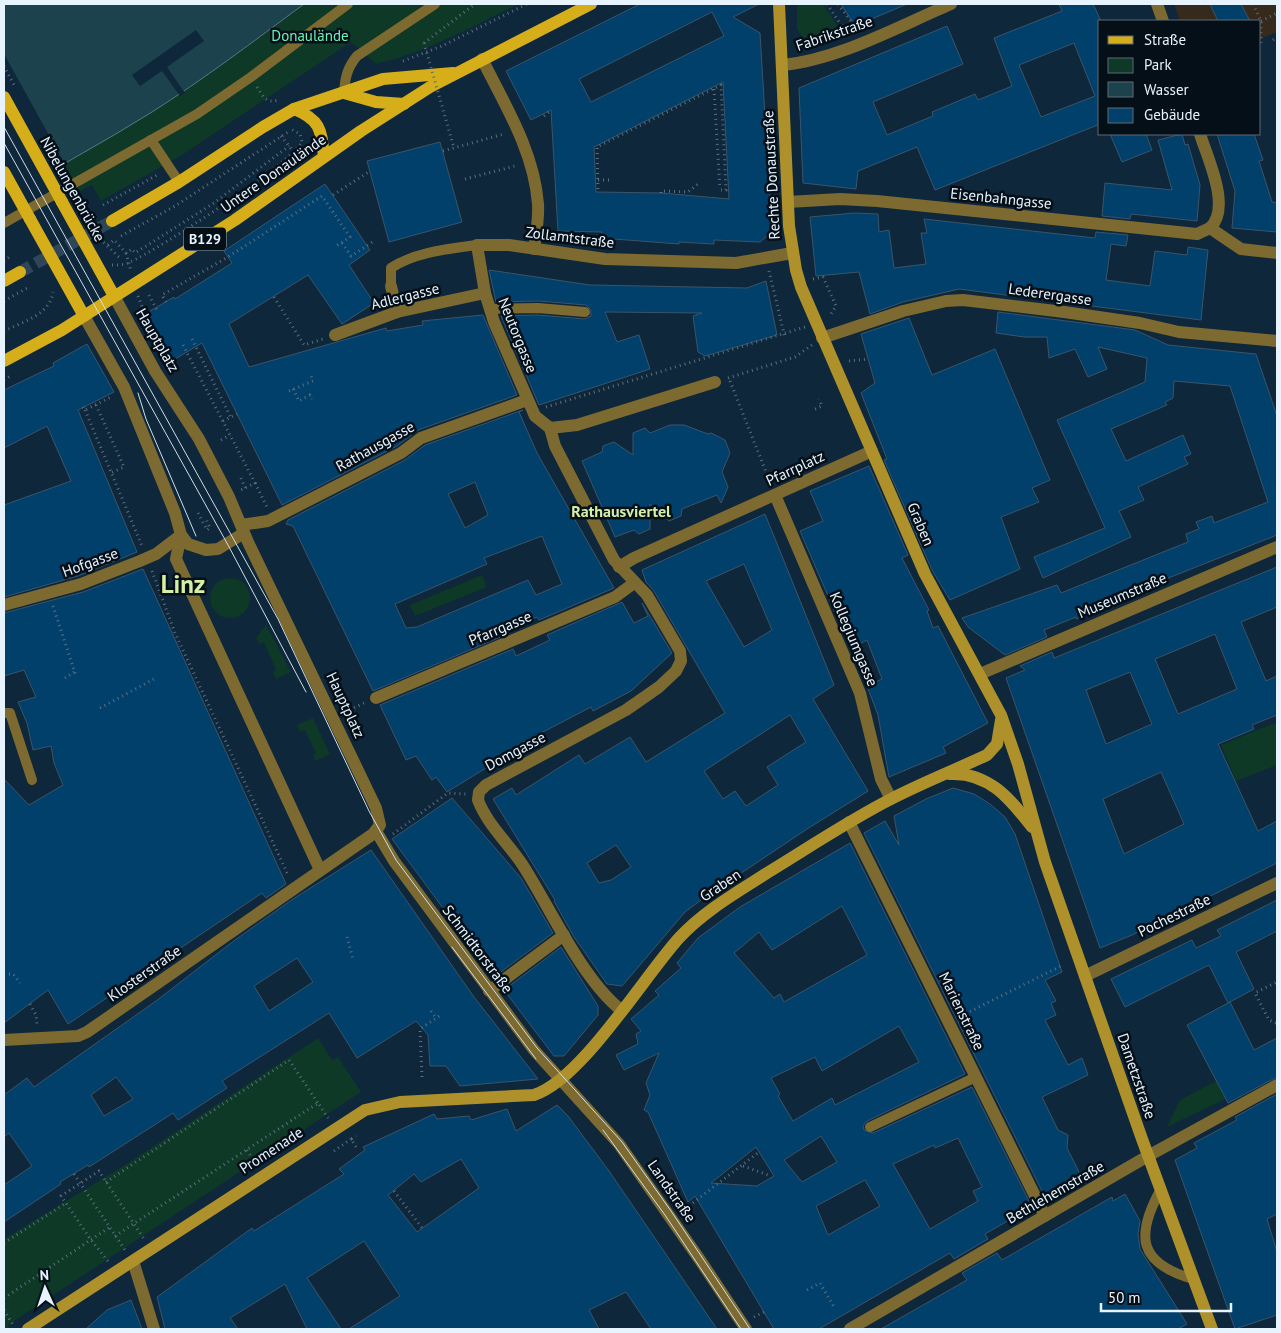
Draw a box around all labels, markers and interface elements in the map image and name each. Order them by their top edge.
street label: Fabrikstraße [793,11,875,55]
legend [1098,20,1261,135]
park label: Donaulände [271,26,349,45]
text: Straße [1144,30,1186,49]
text: Park [1144,55,1172,74]
text: Wasser [1144,80,1189,99]
text: Gebäude [1144,105,1200,124]
street label: Rechte Donaustraße [758,110,784,240]
street label: Untere Donaulände [217,129,329,217]
street label: Nibelungenbrücke [36,133,110,245]
street label: Eisenbahngasse [949,183,1053,213]
street label: Zollamtstraße [524,222,616,252]
road number: B129 [184,228,226,250]
street label: Adlergasse [369,278,441,314]
street label: Lederergasse [1007,279,1093,309]
street label: Neutorgasse [494,295,542,375]
street label: Hauptplatz [132,305,184,375]
street label: Rathausgasse [332,417,418,475]
street label: Pfarrplatz [763,446,827,490]
street label: Graben [903,499,939,549]
district label: Rathausviertel [571,501,671,521]
street label: Hofgasse [59,543,121,581]
district label: Linz [161,568,205,600]
street label: Museumstraße [1075,568,1169,622]
street label: Kollegiumgasse [826,589,882,689]
street label: Pfarrgasse [466,606,534,650]
street label: Hauptplatz [322,669,370,741]
street label: Domgasse [481,727,549,775]
street label: Graben [696,864,744,906]
street label: Pochestraße [1134,889,1214,941]
street label: Schmidtorstraße [439,901,517,997]
street label: Klosterstraße [103,941,185,1005]
street label: Marienstraße [935,969,989,1053]
street label: Dametzstraße [1113,1031,1161,1121]
street label: Promenade [236,1122,306,1178]
street label: Landstraße [644,1156,700,1226]
street label: Bethlehemstraße [1003,1156,1107,1228]
north arrow [20,1263,70,1313]
text: N [39,1266,49,1284]
scale bar [1101,1280,1231,1312]
text: 50 m [1108,1288,1141,1307]

